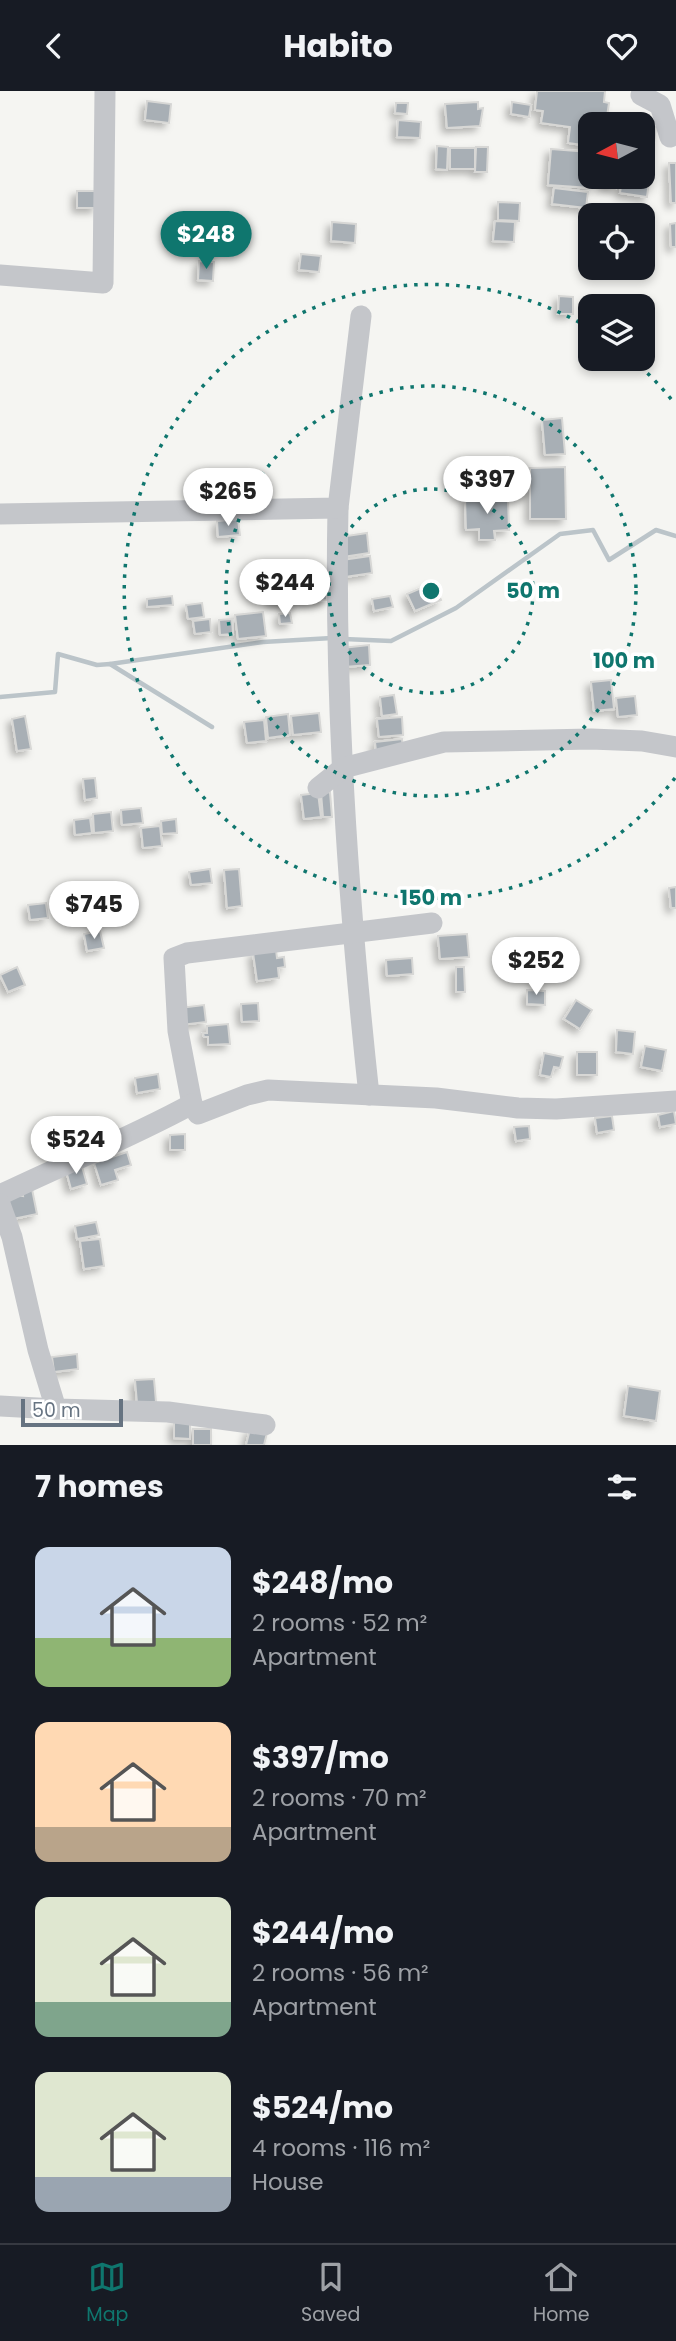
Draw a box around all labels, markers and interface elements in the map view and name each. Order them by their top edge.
text: Habito [283,23,393,68]
icon: back [35,27,73,65]
icon: heart [603,27,641,65]
north arrow [578,112,654,189]
map controls [578,112,655,371]
button: locate [578,203,655,280]
pin: $248 [165,211,247,271]
text: $248 [177,218,235,250]
button: layers [578,294,655,371]
pin: $397 [446,457,528,516]
text: $397 [459,463,515,495]
pin: $265 [187,469,269,528]
text: $265 [199,475,257,507]
pin: $244 [244,559,326,619]
text: $244 [255,566,315,598]
text: 50 m [506,576,560,605]
centre of rings [419,579,443,603]
text: 100 m [593,646,655,675]
pin: $745 [53,881,135,941]
text: 150 m [400,883,462,912]
text: $745 [65,888,123,920]
pin: $252 [495,937,577,997]
text: $252 [508,944,564,976]
pin: $524 [35,1117,117,1176]
text: $524 [47,1123,105,1155]
scale bar [21,1396,122,1428]
text: 50 m [32,1397,81,1424]
text: 7 homes [35,1465,164,1508]
icon: filters [603,1468,641,1506]
text: $248/mo [252,1561,393,1604]
icon: home [91,1575,175,1659]
text: 2 rooms · 52 m² [252,1607,427,1639]
text: Apartment [252,1641,377,1673]
text: $397/mo [252,1736,389,1779]
icon: home [91,1750,175,1834]
text: 2 rooms · 70 m² [252,1782,427,1814]
text: Apartment [252,1816,377,1848]
text: $244/mo [252,1911,394,1954]
icon: home [91,1925,175,2009]
text: 2 rooms · 56 m² [252,1957,429,1989]
text: Apartment [252,1991,377,2023]
text: $524/mo [252,2086,393,2129]
icon: home [91,2100,175,2184]
text: 4 rooms · 116 m² [252,2132,430,2164]
text: House [252,2166,324,2198]
tab: Map [86,2258,128,2329]
tab: Saved [301,2258,360,2329]
tab: Home [533,2258,590,2329]

